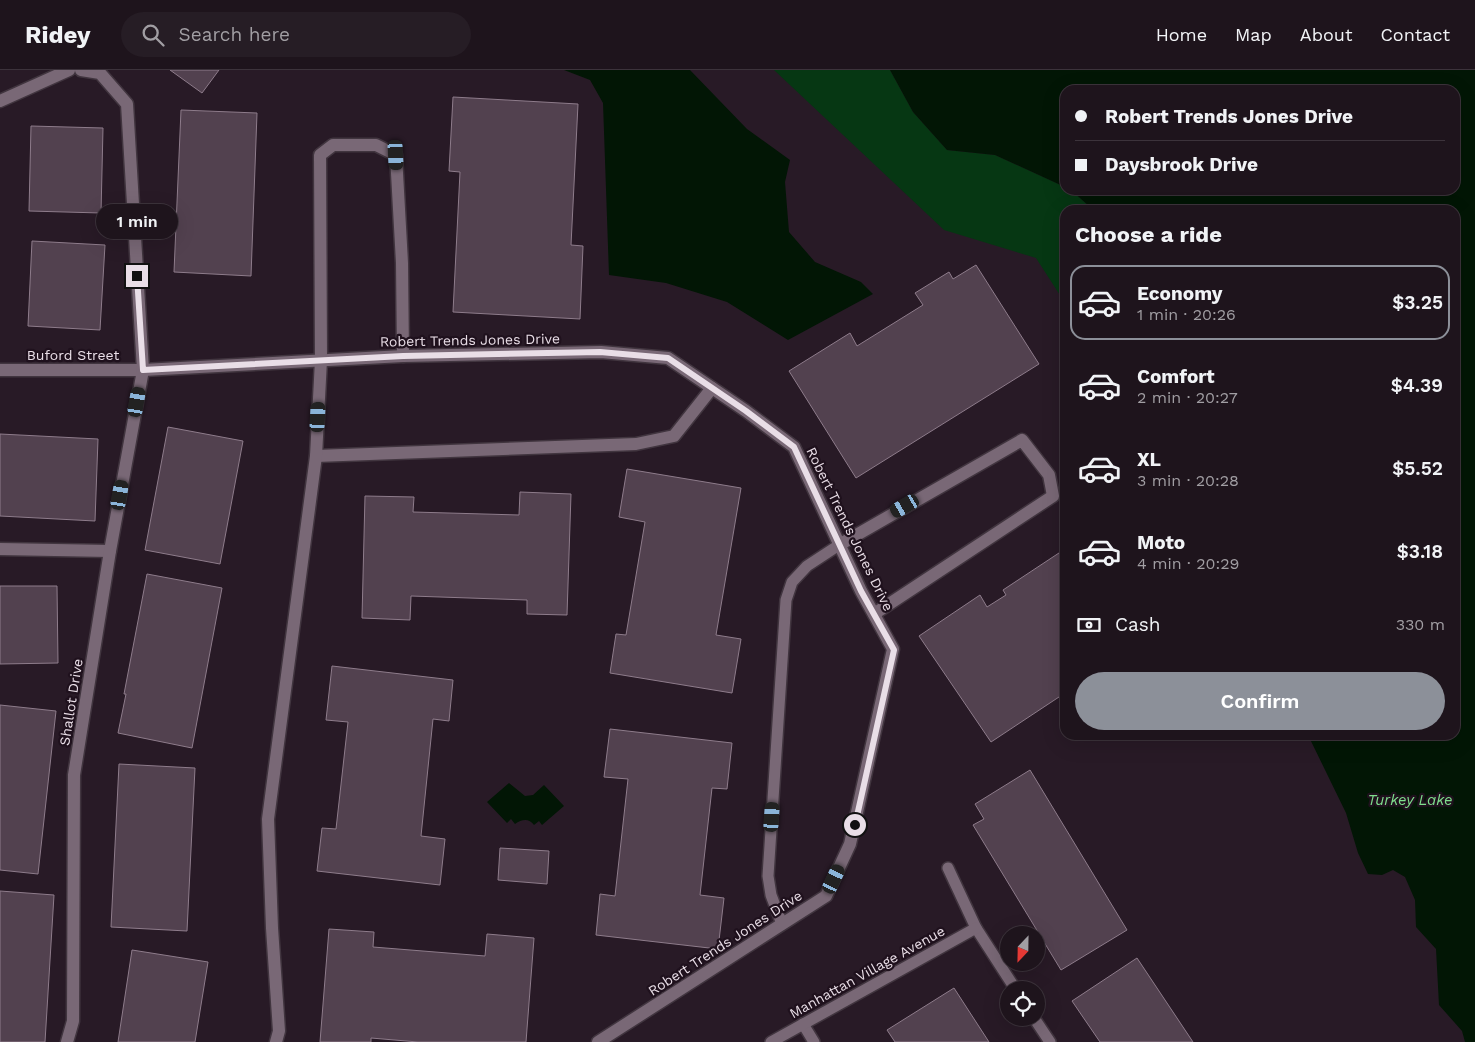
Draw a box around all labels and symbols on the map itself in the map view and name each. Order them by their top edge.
car [387,140,404,170]
callout: 1 min [96,204,178,238]
route end [126,265,148,287]
street label: Robert Trends Jones Drive [380,330,560,350]
street label: Buford Street [27,347,119,363]
car [127,386,146,418]
car [309,402,326,432]
street label: Robert Trends Jones Drive [803,445,897,613]
car [110,479,129,511]
car [888,492,921,520]
street label: Shallot Drive [56,657,86,747]
water label: Turkey Lake [1367,791,1453,809]
car [763,802,780,832]
route start [844,814,866,836]
car [820,862,847,896]
street label: Robert Trends Jones Drive [645,887,805,999]
street label: Manhattan Village Avenue [787,923,947,1021]
north arrow [1000,926,1045,971]

